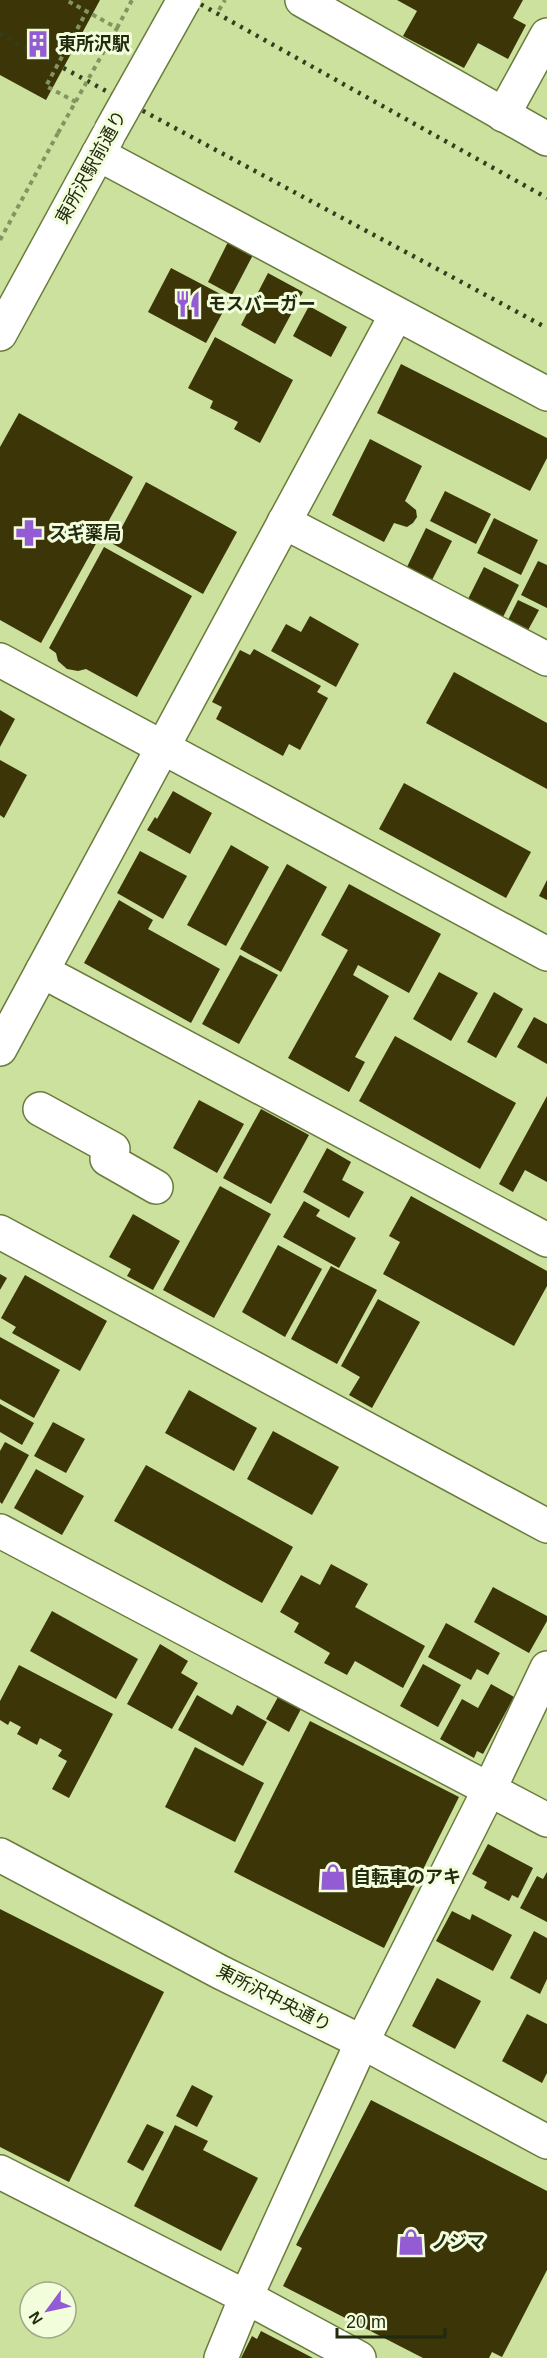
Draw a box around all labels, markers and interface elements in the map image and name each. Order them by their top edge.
building icon: 東所沢駅 [23,29,53,59]
place label: 東所沢駅 [58,34,130,54]
street label: 東所沢駅前通り [52,107,130,227]
restaurant icon: モスバーガー [173,289,203,319]
place label: モスバーガー [208,294,316,314]
pharmacy icon: スギ薬局 [14,518,44,548]
place label: スギ薬局 [49,523,121,543]
shop icon: 自転車のアキ [318,1862,348,1892]
place label: 自転車のアキ [353,1867,461,1887]
street label: 東所沢中央通り [213,1960,335,2036]
shop icon: ノジマ [396,2227,426,2257]
place label: ノジマ [431,2232,485,2252]
north arrow [18,2280,78,2340]
scale bar [337,2301,445,2339]
text: N [26,2308,46,2327]
text: 20 m [346,2312,386,2332]

